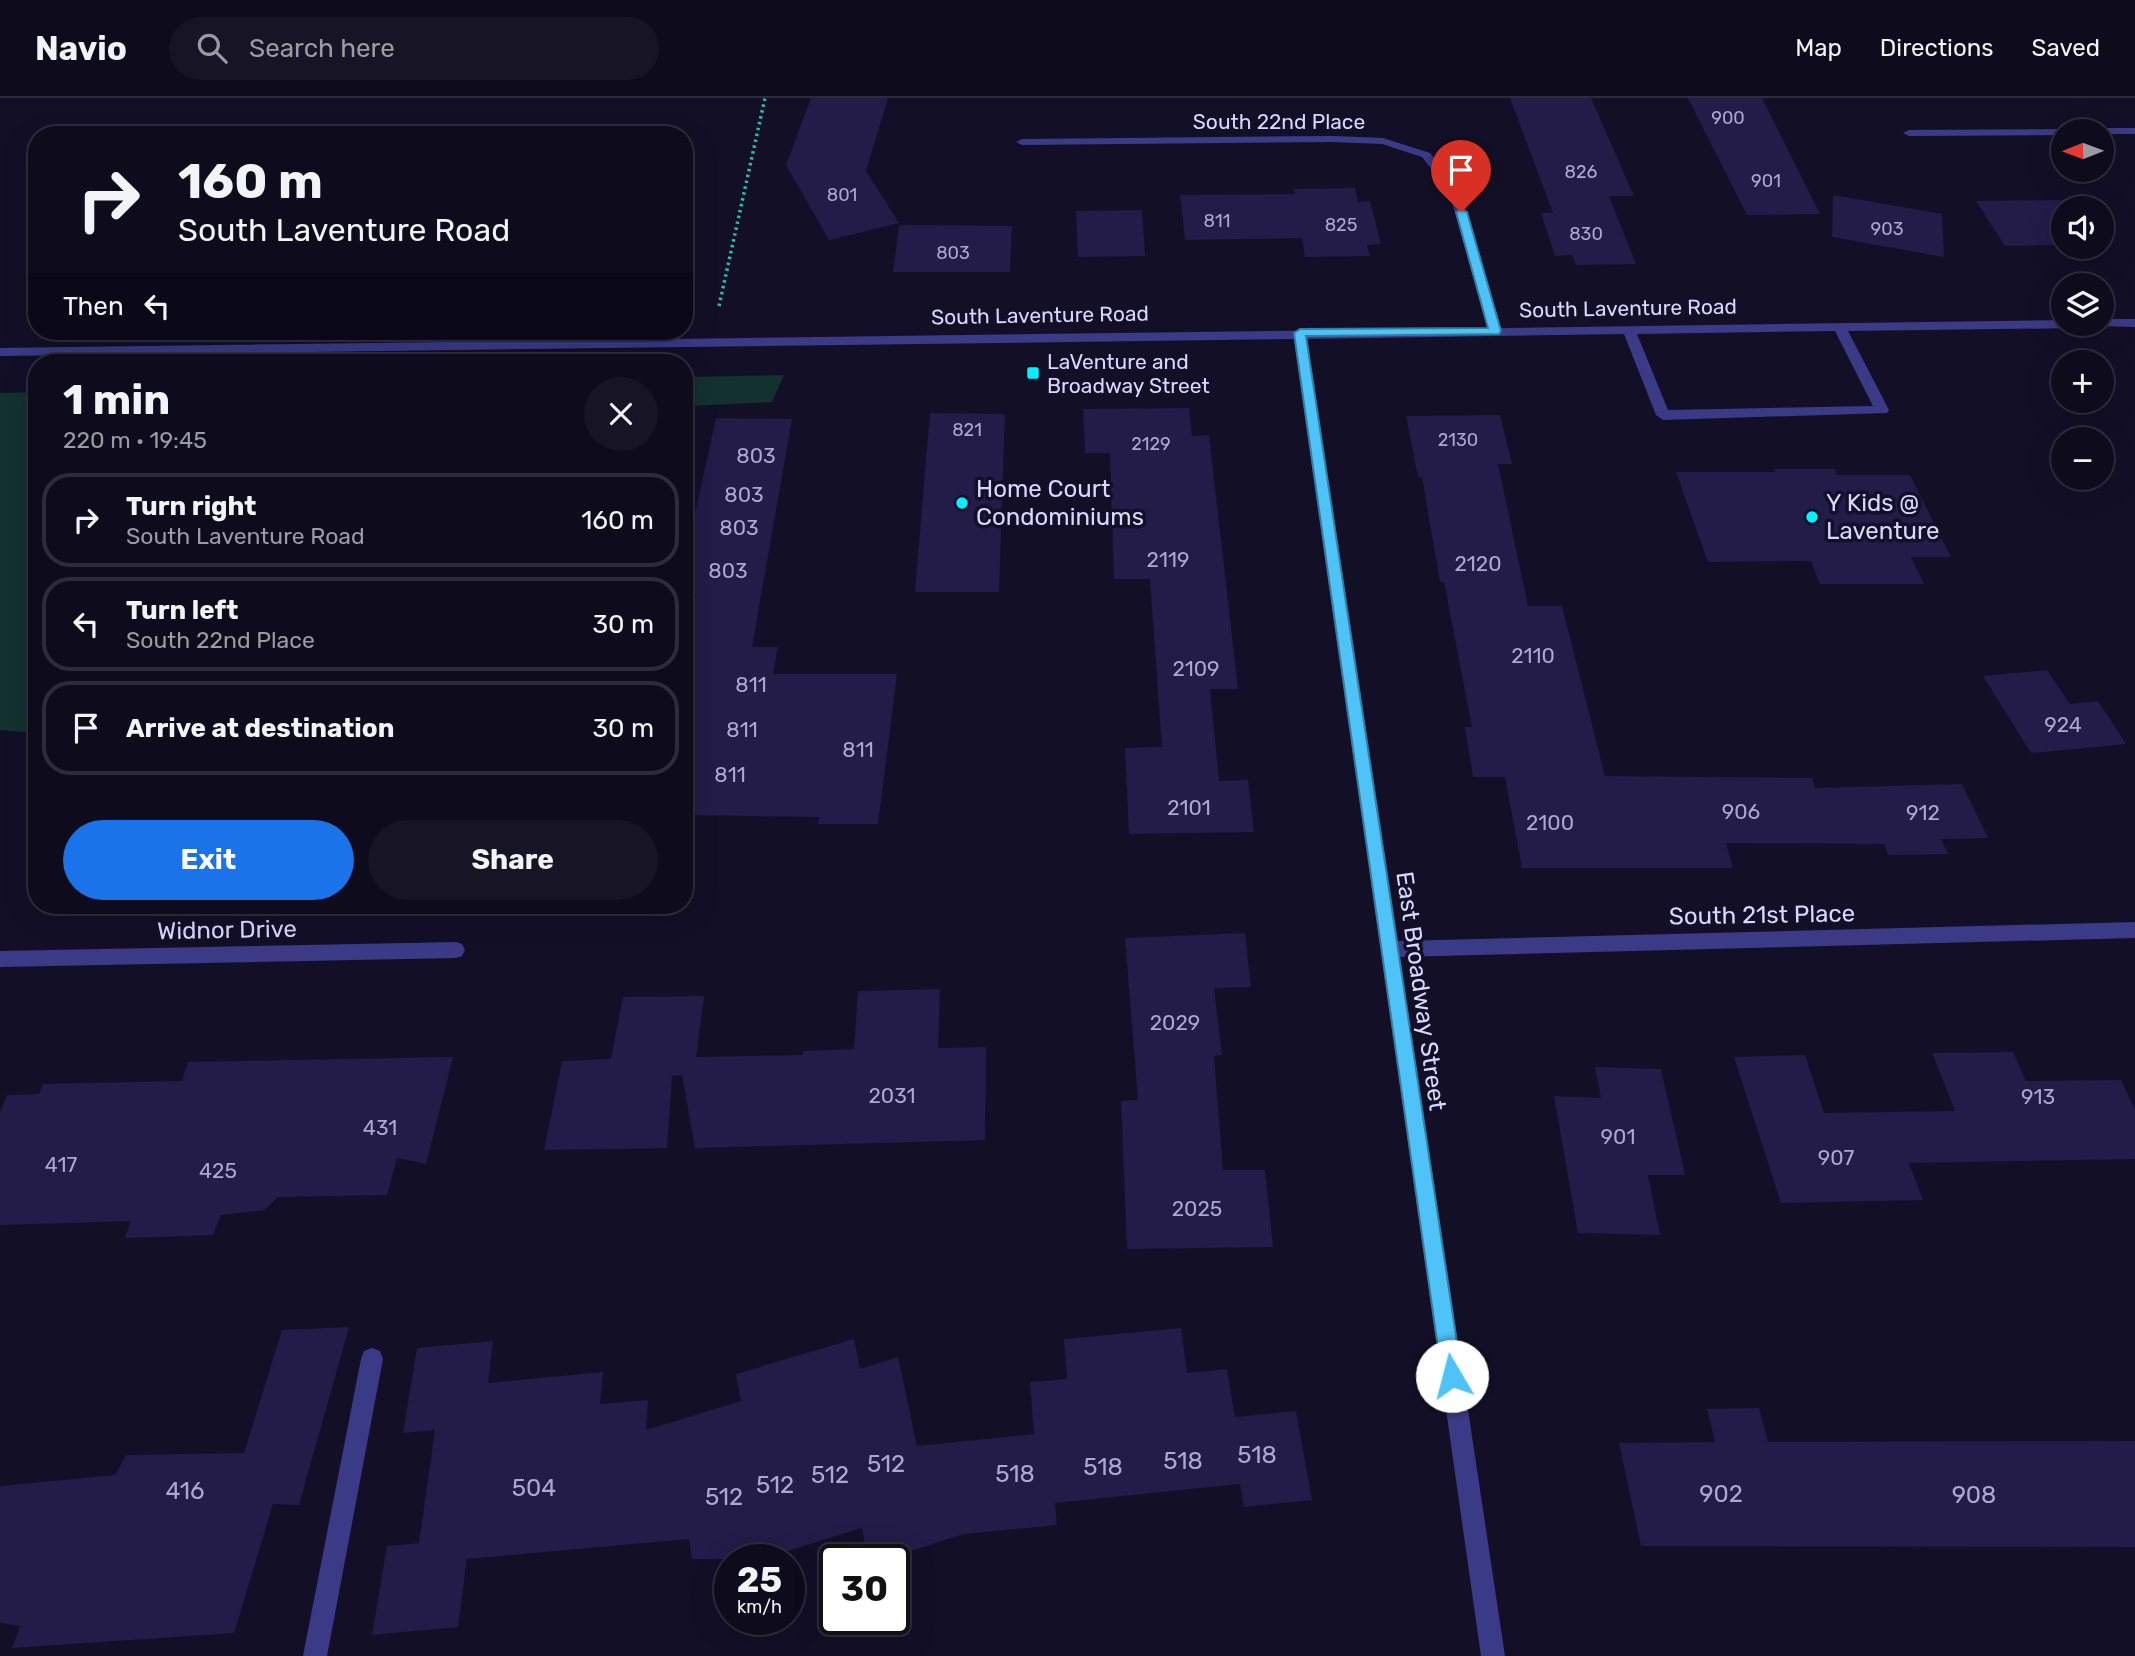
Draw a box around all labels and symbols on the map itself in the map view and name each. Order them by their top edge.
house number: 900 [1711,107,1745,129]
street label: South 22nd Place [1193,109,1365,134]
north arrow [2051,119,2114,182]
pin [1431,140,1491,212]
house number: 826 [1565,161,1598,183]
house number: 901 [1751,170,1781,192]
house number: 801 [827,184,857,206]
house number: 811 [1204,210,1230,232]
house number: 825 [1325,214,1357,236]
house number: 903 [1871,218,1903,240]
house number: 830 [1569,223,1603,245]
house number: 803 [936,242,970,264]
street label: South Laventure Road [1519,294,1737,322]
street label: South Laventure Road [931,301,1149,329]
place label: LaVenture and Broadway Street [1047,349,1210,398]
marker: LaVenture and Broadway Street [1025,365,1041,381]
house number: 821 [952,419,982,441]
house number: 2130 [1438,429,1478,451]
house number: 2129 [1131,433,1171,455]
house number: 803 [736,443,776,468]
place label: Home Court Condominiums [976,475,1144,531]
house number: 803 [724,482,764,507]
place label: Y Kids @ Laventure [1826,489,1939,545]
marker: Home Court Condominiums [954,495,970,511]
marker: Y Kids @ Laventure [1804,509,1820,525]
house number: 803 [719,515,759,540]
house number: 2119 [1147,547,1189,572]
house number: 2120 [1455,551,1501,576]
house number: 803 [708,558,748,583]
house number: 2110 [1511,643,1555,668]
house number: 2109 [1172,656,1220,681]
house number: 811 [735,672,767,697]
house number: 924 [2044,712,2082,737]
house number: 811 [726,717,758,742]
house number: 811 [842,737,874,762]
house number: 811 [714,762,746,787]
house number: 2101 [1167,795,1211,820]
house number: 906 [1722,799,1760,824]
house number: 912 [1906,800,1940,825]
house number: 2100 [1526,810,1574,835]
street label: East Broadway Street [1390,870,1452,1112]
street label: South 21st Place [1669,899,1855,931]
street label: Widnor Drive [157,915,297,945]
house number: 2029 [1150,1010,1200,1035]
house number: 2031 [869,1083,915,1108]
house number: 913 [2021,1084,2055,1109]
house number: 431 [363,1115,397,1140]
house number: 901 [1601,1124,1635,1149]
house number: 907 [1818,1145,1855,1170]
house number: 417 [45,1152,77,1177]
house number: 425 [199,1158,237,1183]
house number: 2025 [1172,1196,1222,1221]
position arrow [1415,1339,1489,1413]
house number: 518 [1237,1441,1277,1469]
house number: 518 [1163,1447,1203,1475]
house number: 512 [867,1450,905,1478]
house number: 518 [1083,1453,1123,1481]
house number: 518 [995,1460,1035,1488]
house number: 512 [811,1461,849,1489]
house number: 512 [756,1471,794,1499]
house number: 504 [512,1474,556,1502]
house number: 416 [165,1477,205,1505]
house number: 902 [1699,1480,1743,1508]
house number: 908 [1952,1481,1996,1509]
house number: 512 [705,1483,743,1511]
speed limit sign: 30 [819,1544,910,1635]

